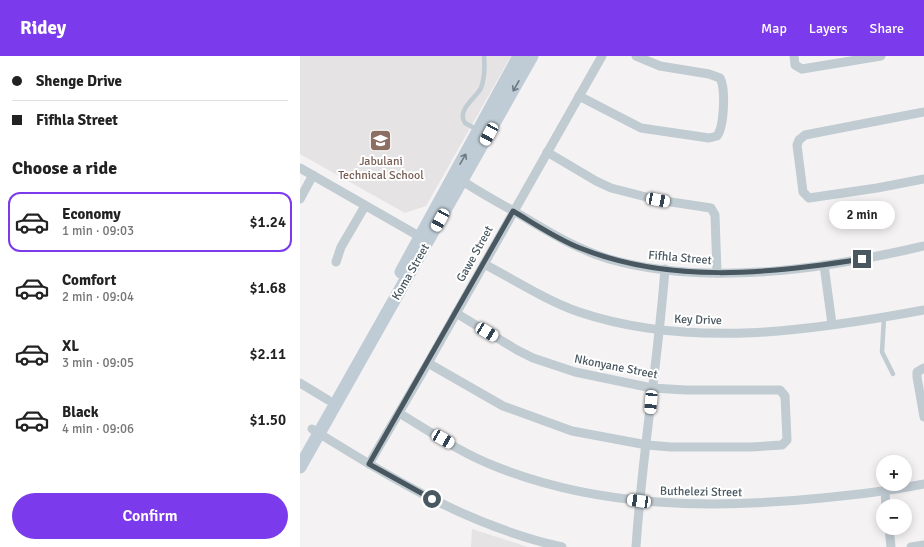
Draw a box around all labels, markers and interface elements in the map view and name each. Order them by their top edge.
text: Ridey [20,16,66,40]
text: Map [761,20,787,37]
text: Layers [809,20,848,37]
text: Share [870,20,904,37]
text: Shenge Drive [36,72,122,90]
one-way arrow [511,80,519,92]
text: Fifhla Street [36,111,118,129]
car [478,121,500,147]
school or university icon: Jabulani Technical School [368,127,394,153]
one-way arrow [459,153,467,165]
place label: Jabulani Technical School [338,154,424,183]
text: Choose a ride [12,157,117,179]
car [645,192,671,208]
callout: 2 min [829,201,895,229]
icon: car [14,204,50,240]
text: Economy [62,205,121,223]
car [429,207,451,233]
text: 2 min [846,207,878,223]
text: $1.24 [249,213,286,231]
text: 1 min · 09:03 [62,223,134,239]
street label: Gawe Street [453,223,497,285]
street label: Koma Street [389,241,433,303]
street label: Fifhla Street [648,248,712,268]
route end [853,250,871,268]
icon: car [14,270,50,306]
text: Comfort [62,271,116,289]
text: $1.68 [249,279,286,297]
text: 2 min · 09:04 [62,289,134,305]
street label: Key Drive [674,312,722,328]
car [474,321,500,343]
icon: car [14,336,50,372]
text: XL [62,337,79,355]
text: $2.11 [249,345,286,363]
street label: Nkonyane Street [573,352,659,382]
text: 3 min · 09:05 [62,355,134,371]
car [644,390,658,414]
icon: car [14,402,50,438]
text: Black [62,403,99,421]
text: $1.50 [249,411,286,429]
text: 4 min · 09:06 [62,421,134,437]
car [430,428,456,450]
map controls [876,455,912,535]
button: + [876,455,912,491]
street label: Buthelezi Street [660,484,742,500]
route start [423,490,441,508]
button: Confirm [12,493,288,539]
car [626,493,652,509]
button: − [876,499,912,535]

